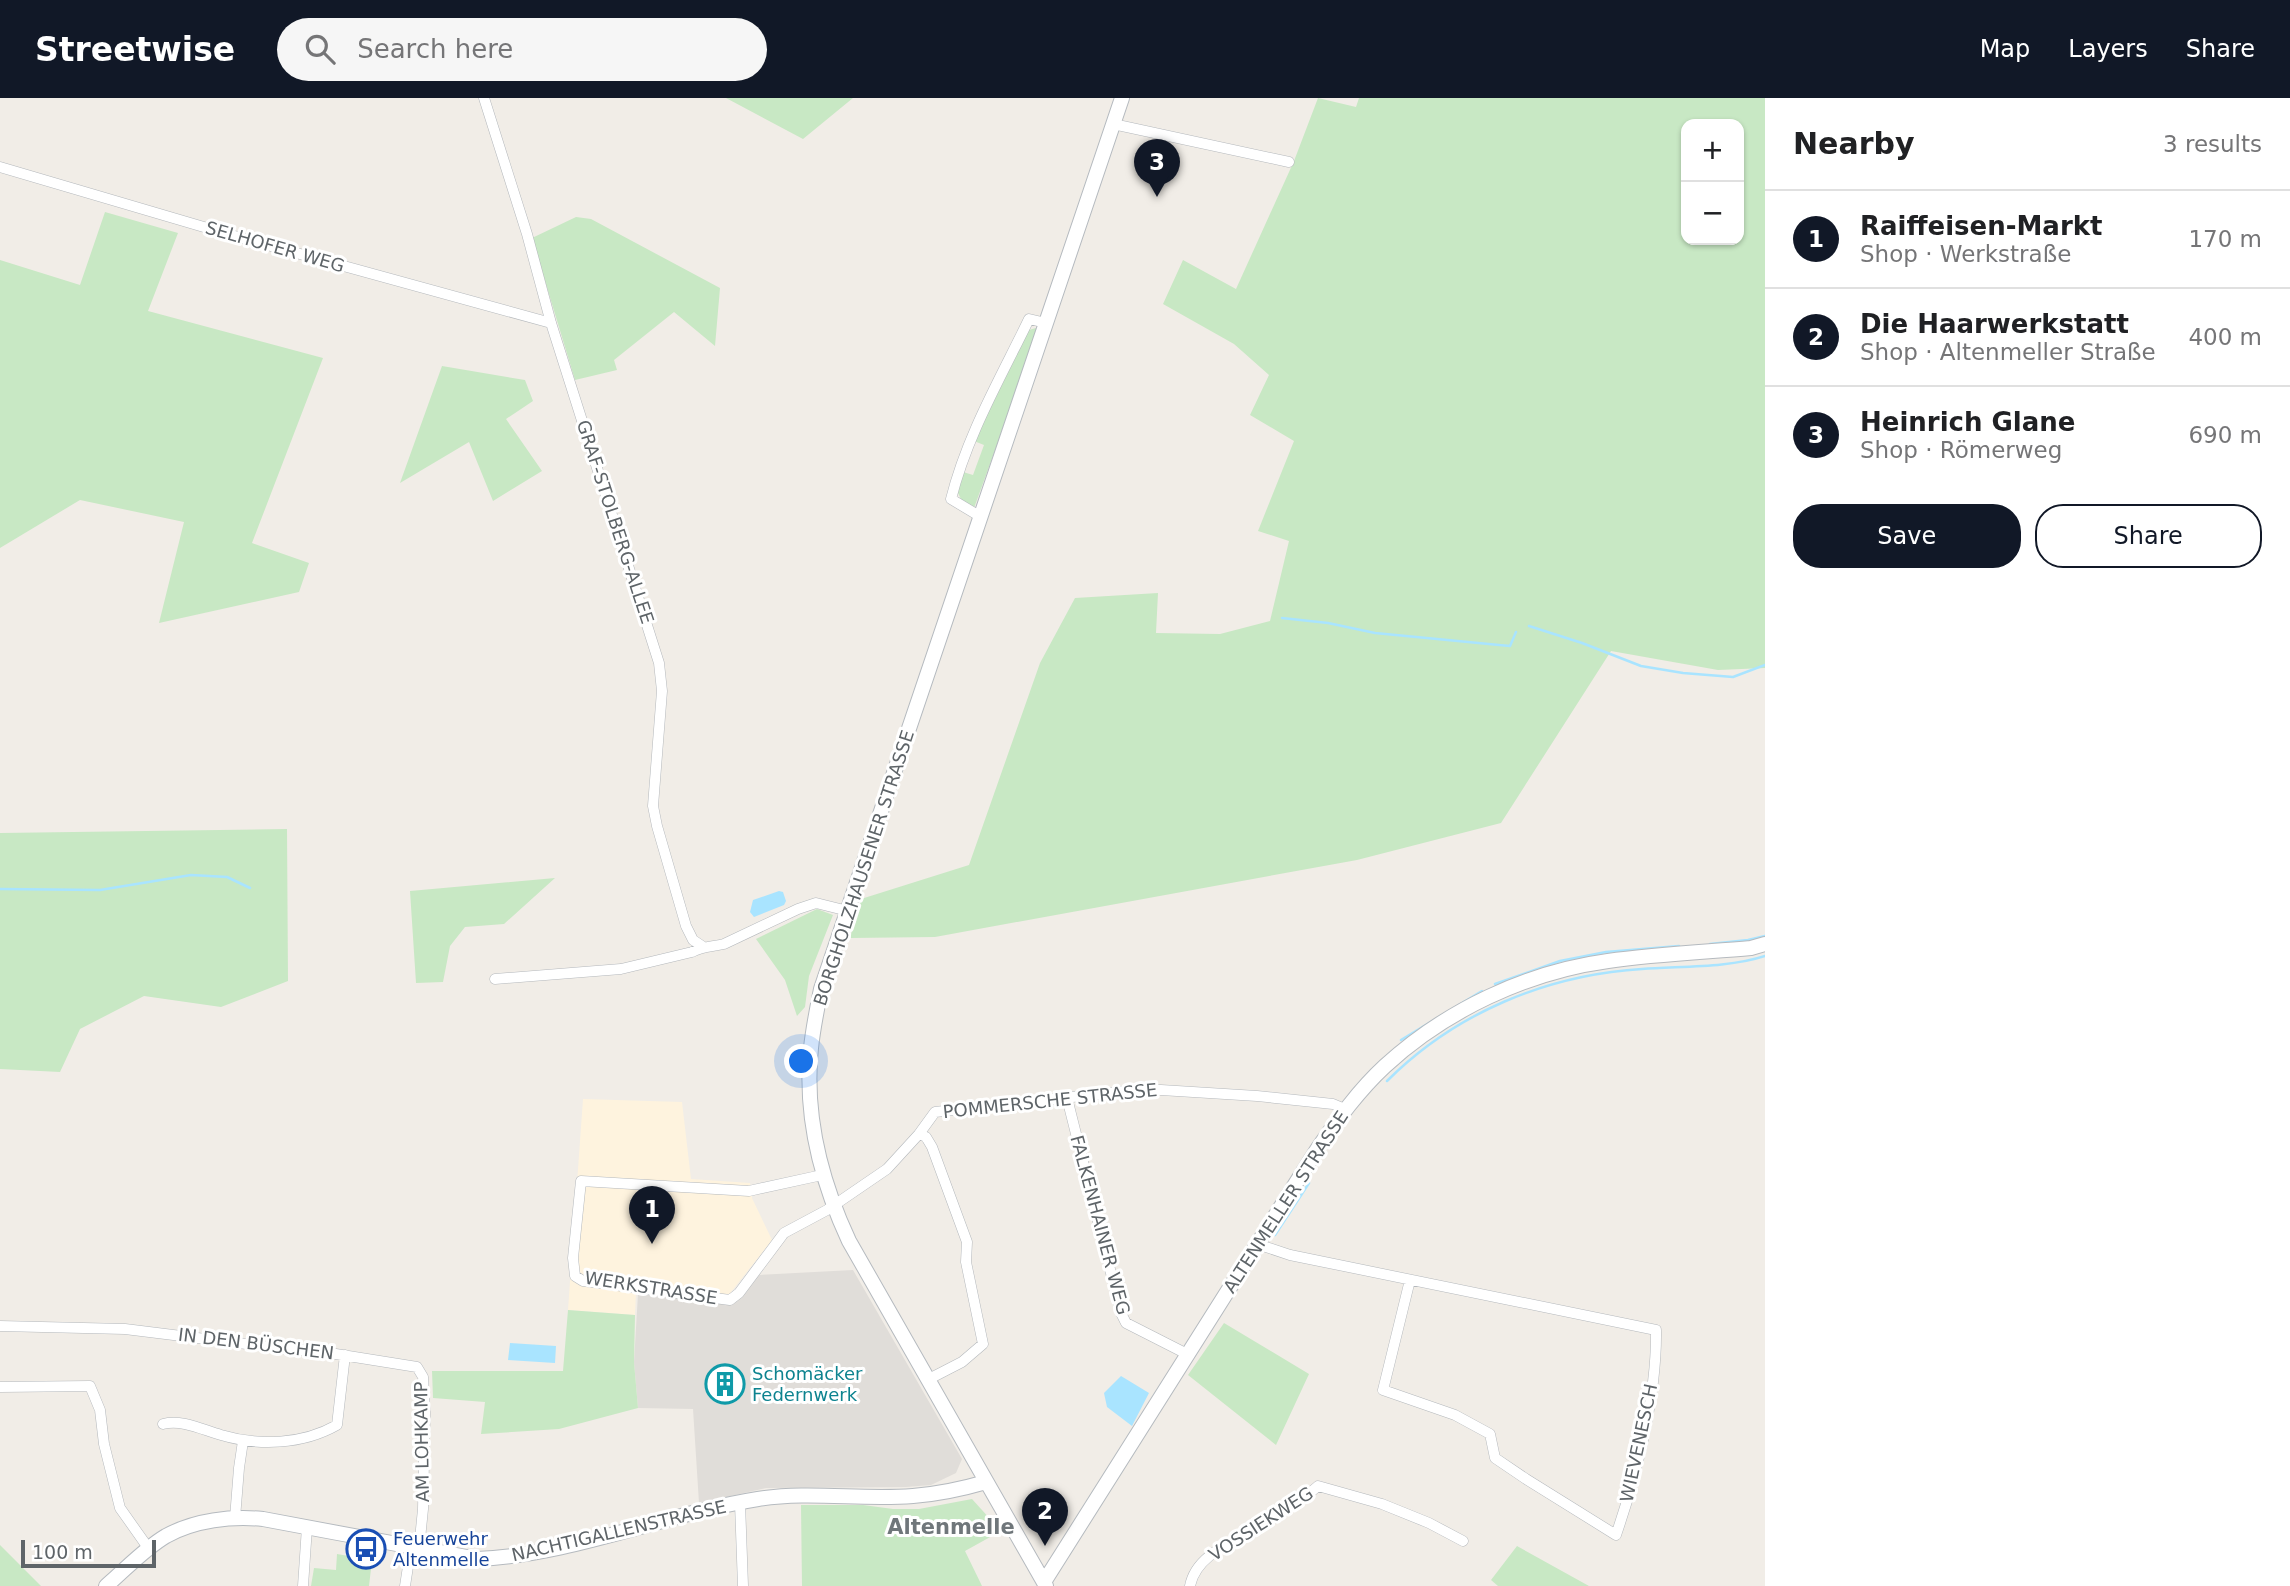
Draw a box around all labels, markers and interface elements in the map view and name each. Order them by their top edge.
search box [277,18,767,81]
text: Streetwise [35,30,235,69]
icon: search [301,30,339,68]
text: Search here [357,34,513,64]
text: Map [1980,35,2030,63]
text: Layers [2068,35,2148,63]
text: Share [2186,35,2255,63]
map controls [1681,119,1744,245]
button: + [1681,119,1744,182]
text: Nearby [1793,126,1915,161]
text: 3 results [2163,131,2262,157]
pin: 3 [1134,139,1180,197]
button: − [1681,182,1744,245]
text: Raiffeisen-Markt [1860,211,2102,241]
street label: SELHOFER WEG [203,217,347,276]
text: 1 [1808,226,1824,252]
text: 170 m [2188,226,2262,252]
text: Shop · Werkstraße [1860,241,2071,267]
text: Die Haarwerkstatt [1860,309,2129,339]
text: 2 [1808,324,1824,350]
text: 400 m [2188,324,2262,350]
text: Shop · Altenmeller Straße [1860,339,2156,365]
text: Heinrich Glane [1860,407,2075,437]
street label: GRAF-STOLBERG-ALLEE [573,417,658,626]
text: 3 [1808,422,1824,448]
text: 690 m [2188,422,2262,448]
text: Shop · Römerweg [1860,437,2062,463]
button: Save [1793,504,2021,568]
button: Share [2035,504,2262,568]
street label: BORGHOLZHAUSENER STRASSE [809,727,918,1008]
your location [784,1044,818,1078]
street label: POMMERSCHE STRASSE [942,1079,1158,1122]
street label: ALTENMELLER STRASSE [1219,1107,1352,1297]
street label: FALKENHAINER WEG [1066,1133,1135,1317]
pin: 1 [629,1186,675,1244]
street label: WERKSTRASSE [583,1267,719,1308]
street label: IN DEN BÜSCHEN [177,1324,335,1363]
building icon: Schomäcker Federnwerk [704,1363,746,1405]
place label: Schomäcker Federnwerk [752,1363,863,1405]
street label: AM LOHKAMP [410,1381,433,1503]
street label: WIEVENESCH [1616,1382,1661,1504]
street label: VOSSIEKWEG [1205,1482,1317,1565]
pin: 2 [1022,1488,1068,1546]
street label: NACHTIGALLENSTRASSE [509,1496,728,1565]
district label: Altenmelle [887,1515,1015,1539]
bus stop icon: Feuerwehr Altenmelle [345,1528,387,1570]
place label: Feuerwehr Altenmelle [393,1528,490,1570]
scale bar [21,1537,156,1569]
text: 100 m [32,1541,93,1563]

